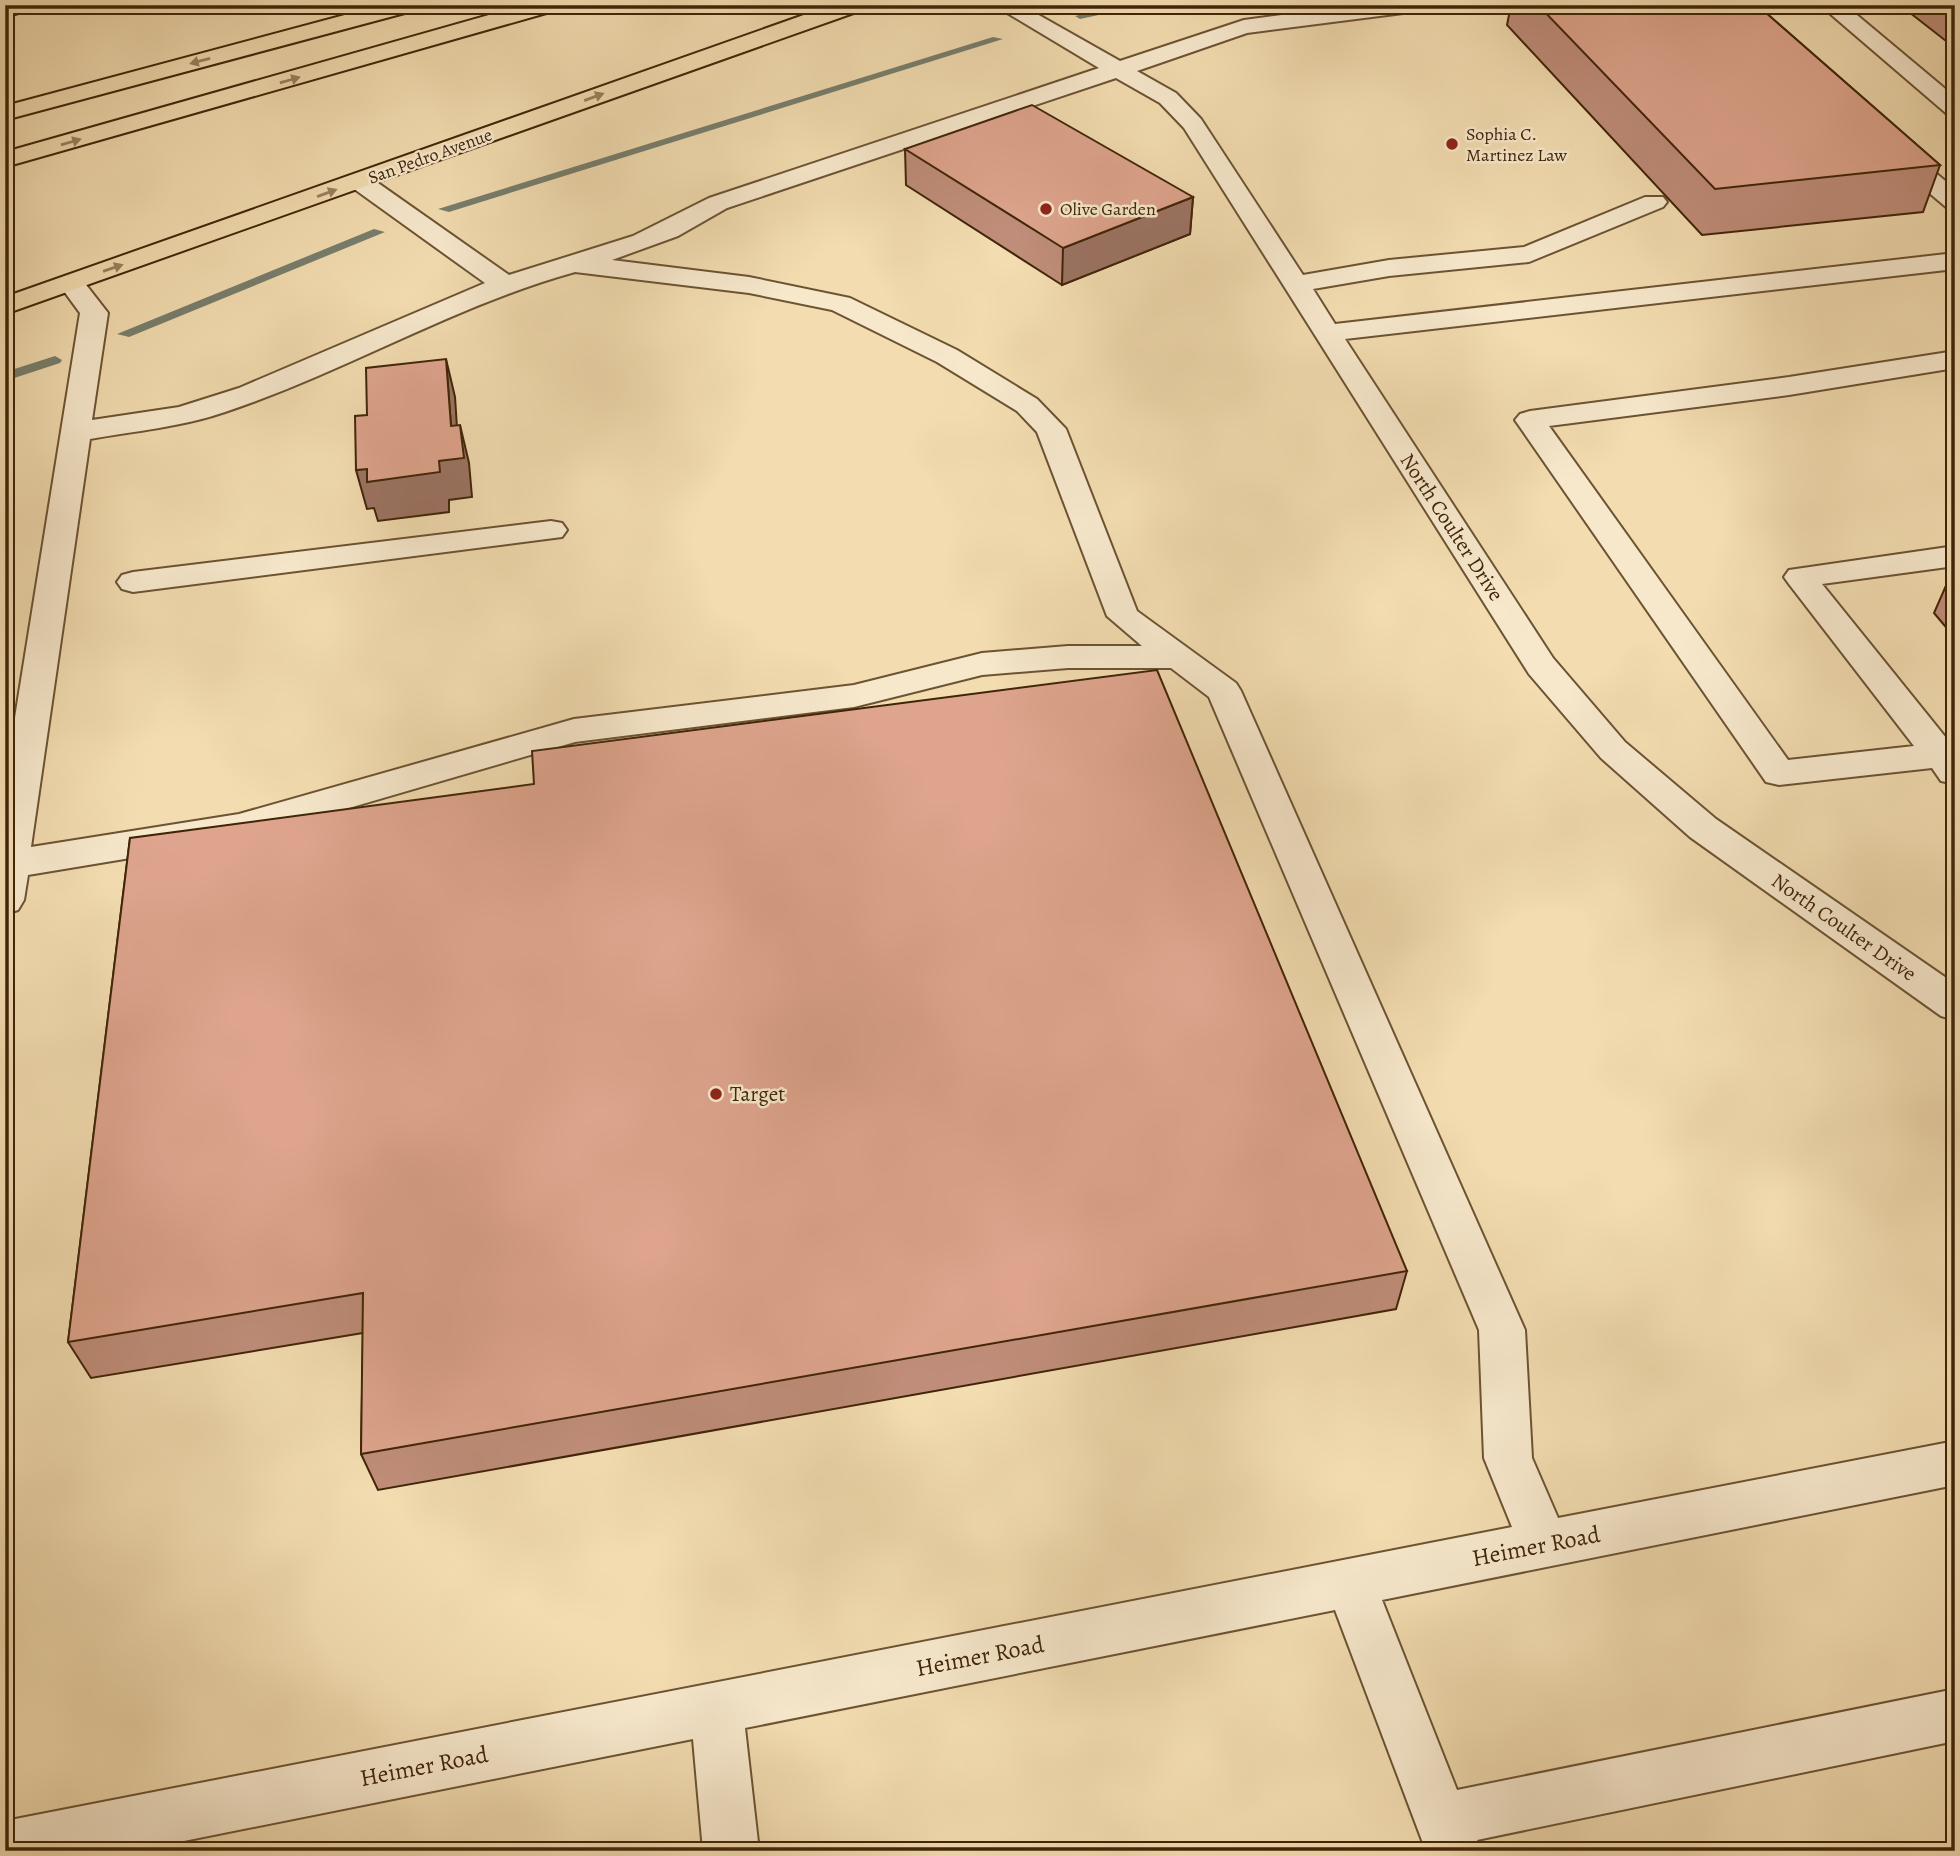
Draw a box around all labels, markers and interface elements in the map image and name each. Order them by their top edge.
one-way arrow [190,57,211,67]
one-way arrow [279,74,301,85]
one-way arrow [584,91,605,102]
street label: San Pedro Avenue [364,122,496,190]
place label: Sophia C. Martinez Law [1466,122,1567,167]
one-way arrow [60,136,82,147]
marker: Sophia C. Martinez Law [1444,136,1460,152]
one-way arrow [317,187,338,198]
place label: Olive Garden [1060,197,1156,221]
marker: Olive Garden [1038,201,1054,217]
one-way arrow [102,263,123,274]
street label: North Coulter Drive [1394,448,1510,606]
street label: North Coulter Drive [1766,867,1922,987]
place label: Target [730,1080,785,1108]
marker: Target [708,1086,724,1102]
street label: Heimer Road [1469,1518,1603,1574]
street label: Heimer Road [913,1628,1047,1684]
street label: Heimer Road [357,1738,491,1794]

